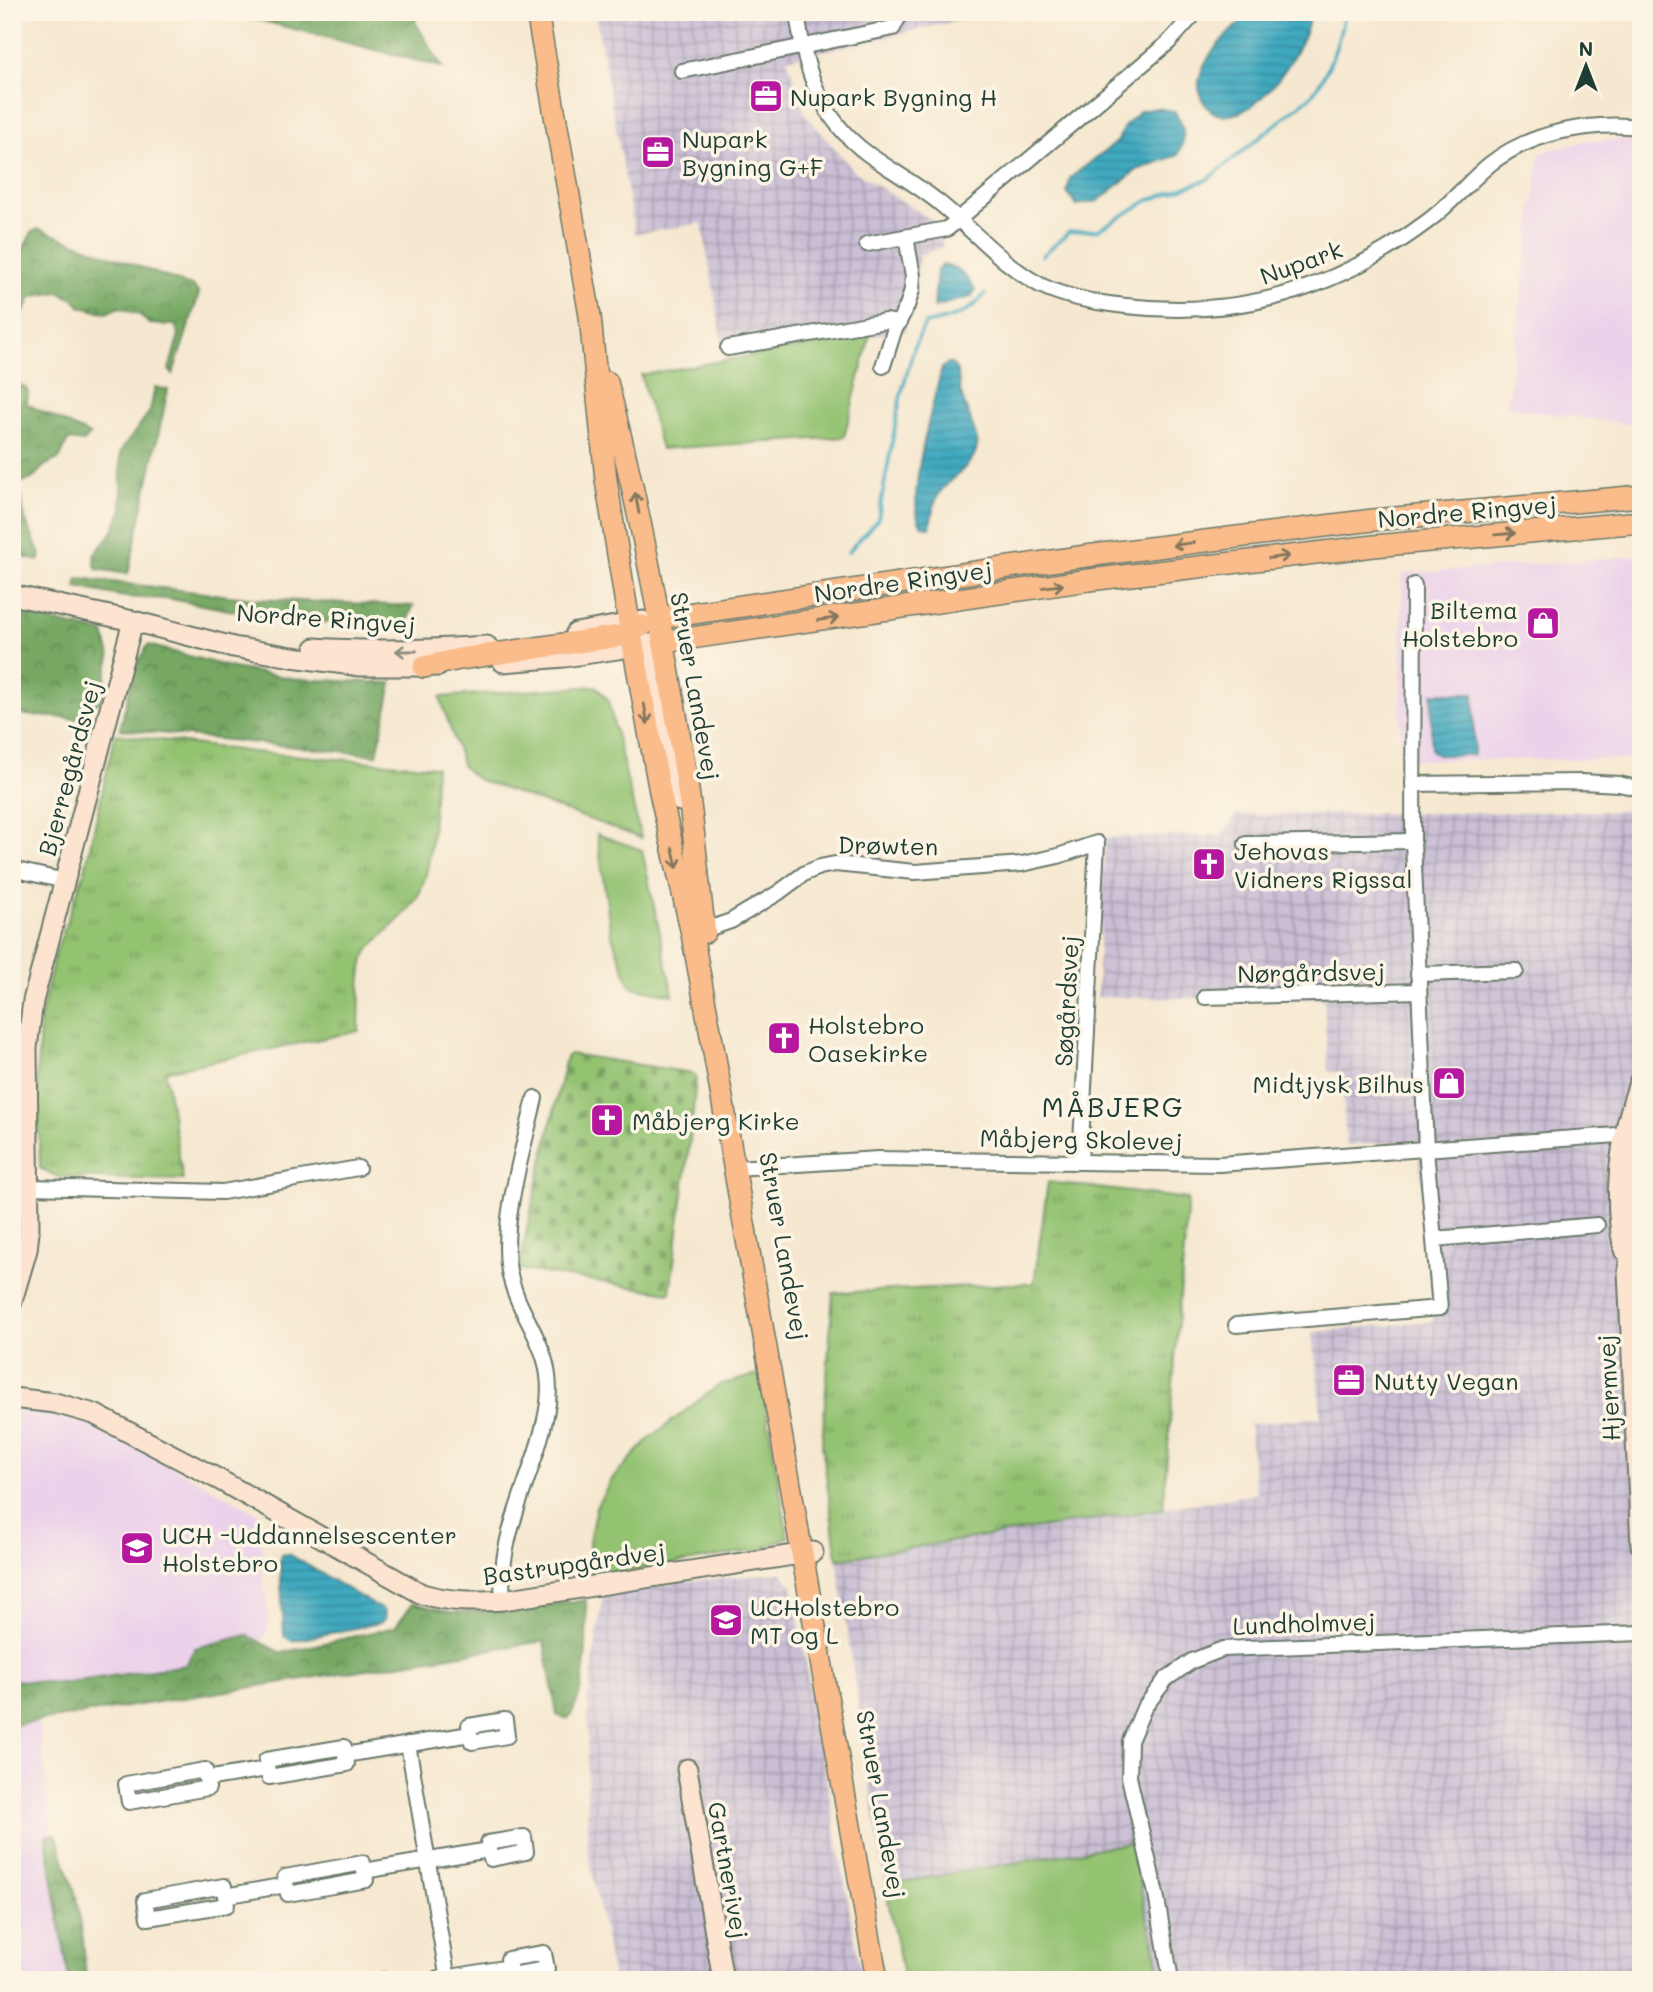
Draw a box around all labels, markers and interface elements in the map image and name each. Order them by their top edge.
north arrow [1552,32,1622,102]
text: N [1579,36,1593,61]
office icon: Nupark Bygning H [747,77,785,115]
place label: Nupark Bygning H [790,81,997,112]
place label: Nupark Bygning G+F [682,123,823,182]
office icon: Nupark Bygning G+F [639,133,677,171]
street label: Nupark [1256,233,1346,291]
street label: Nordre Ringvej [1376,488,1558,534]
one-way arrow [629,492,643,515]
one-way arrow [1493,527,1516,540]
one-way arrow [1172,537,1195,550]
one-way arrow [1267,551,1290,564]
street label: Nordre Ringvej [812,553,994,609]
one-way arrow [1041,579,1064,592]
street label: Struer Landevej [664,590,728,782]
place label: Biltema Holstebro [1402,594,1518,653]
street label: Nordre Ringvej [235,596,417,640]
shop icon: Biltema Holstebro [1524,604,1562,642]
one-way arrow [816,612,839,625]
one-way arrow [394,644,417,658]
street label: Bjerregårdsvej [31,677,107,859]
one-way arrow [640,702,653,724]
street label: Drøwten [838,829,938,861]
place label: Jehovas Vidners Rigssal [1234,835,1413,894]
church icon: Jehovas Vidners Rigssal [1190,845,1228,883]
one-way arrow [669,846,682,869]
street label: Søgårdsvej [1047,935,1085,1067]
street label: Nørgårdsvej [1237,955,1385,989]
place label: Holstebro Oasekirke [808,1009,928,1068]
church icon: Holstebro Oasekirke [765,1019,803,1057]
shop icon: Midtjysk Bilhus [1430,1064,1468,1102]
place label: Midtjysk Bilhus [1252,1068,1424,1099]
district label: MÅBJERG [1041,1088,1185,1124]
church icon: Måbjerg Kirke [588,1101,626,1139]
place label: Måbjerg Kirke [632,1105,800,1136]
street label: Måbjerg Skolevej [979,1122,1183,1156]
street label: Struer Landevej [753,1150,817,1342]
street label: Hjermvej [1590,1334,1626,1442]
office icon: Nutty Vegan [1330,1361,1368,1399]
place label: Nutty Vegan [1374,1365,1519,1396]
place label: UCH -Uddannelsescenter Holstebro [162,1519,457,1578]
school or university icon: UCH -Uddannelsescenter Holstebro [118,1529,156,1567]
street label: Bastrupgårdvej [481,1535,667,1591]
place label: UCHolstebro MT og L [750,1591,899,1650]
school or university icon: UCHolstebro MT og L [707,1601,745,1639]
street label: Lundholmvej [1232,1605,1376,1641]
street label: Struer Landevej [850,1708,914,1900]
street label: Gartnerivej [702,1799,756,1941]

